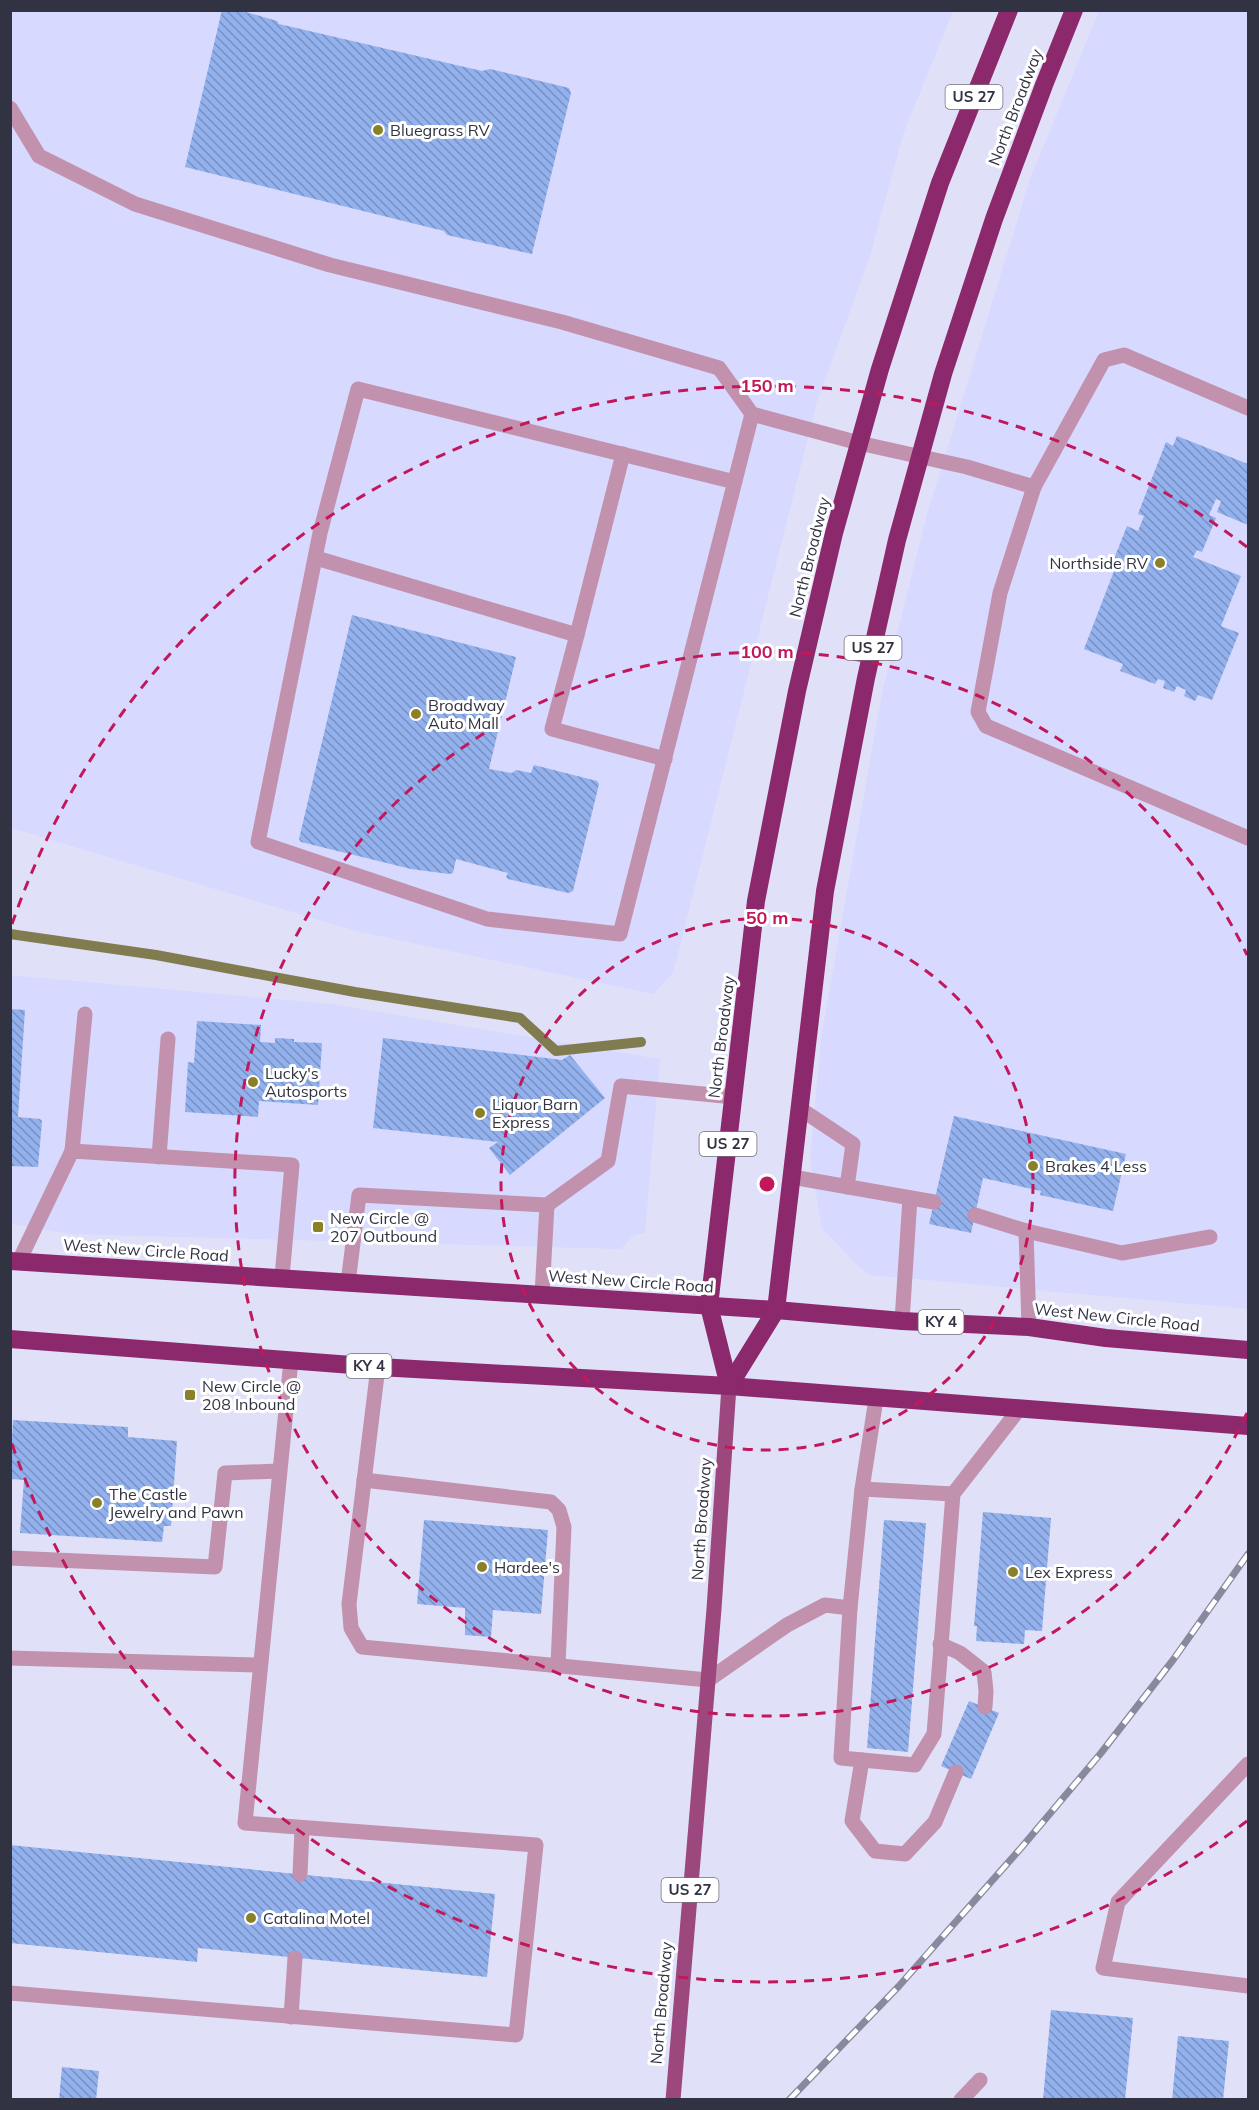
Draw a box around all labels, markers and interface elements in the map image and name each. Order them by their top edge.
street label: North Broadway [984,45,1047,168]
road number: US 27 [946,85,1002,109]
place label: Bluegrass RV [390,120,491,140]
marker: Bluegrass RV [371,123,385,137]
text: 150 m [740,374,794,397]
street label: North Broadway [784,494,834,619]
place label: Northside RV [1049,553,1149,573]
marker: Northside RV [1153,556,1167,570]
road number: US 27 [844,636,902,660]
text: 100 m [740,640,794,663]
place label: Broadway Auto Mall [428,695,505,733]
marker: Broadway Auto Mall [409,707,423,721]
text: 50 m [746,906,788,929]
street label: North Broadway [704,974,738,1099]
place label: Lucky's Autosports [265,1063,347,1101]
marker: Lucky's Autosports [246,1075,260,1089]
place label: Liquor Barn Express [492,1094,578,1132]
marker: Liquor Barn Express [473,1106,487,1120]
road number: US 27 [700,1132,756,1156]
place label: Brakes 4 Less [1045,1156,1147,1176]
marker: Brakes 4 Less [1026,1159,1040,1173]
centre of rings [757,1174,777,1194]
place label: New Circle @ 207 Outbound [330,1208,437,1246]
marker: New Circle @ 207 Outbound [311,1220,325,1234]
street label: West New Circle Road [62,1234,230,1266]
street label: West New Circle Road [547,1265,715,1297]
street label: West New Circle Road [1033,1298,1201,1336]
road number: KY 4 [918,1310,964,1334]
road number: KY 4 [346,1354,392,1378]
place label: New Circle @ 208 Inbound [202,1376,301,1414]
marker: New Circle @ 208 Inbound [183,1388,197,1402]
street label: North Broadway [687,1456,715,1581]
place label: The Castle Jewelry and Pawn [109,1484,244,1522]
marker: The Castle Jewelry and Pawn [90,1496,104,1510]
place label: Hardee's [494,1557,560,1577]
marker: Hardee's [475,1560,489,1574]
place label: Lex Express [1025,1562,1113,1582]
marker: Lex Express [1006,1565,1020,1579]
road number: US 27 [662,1878,718,1902]
place label: Catalina Motel [263,1908,370,1928]
marker: Catalina Motel [244,1911,258,1925]
street label: North Broadway [646,1940,676,2065]

